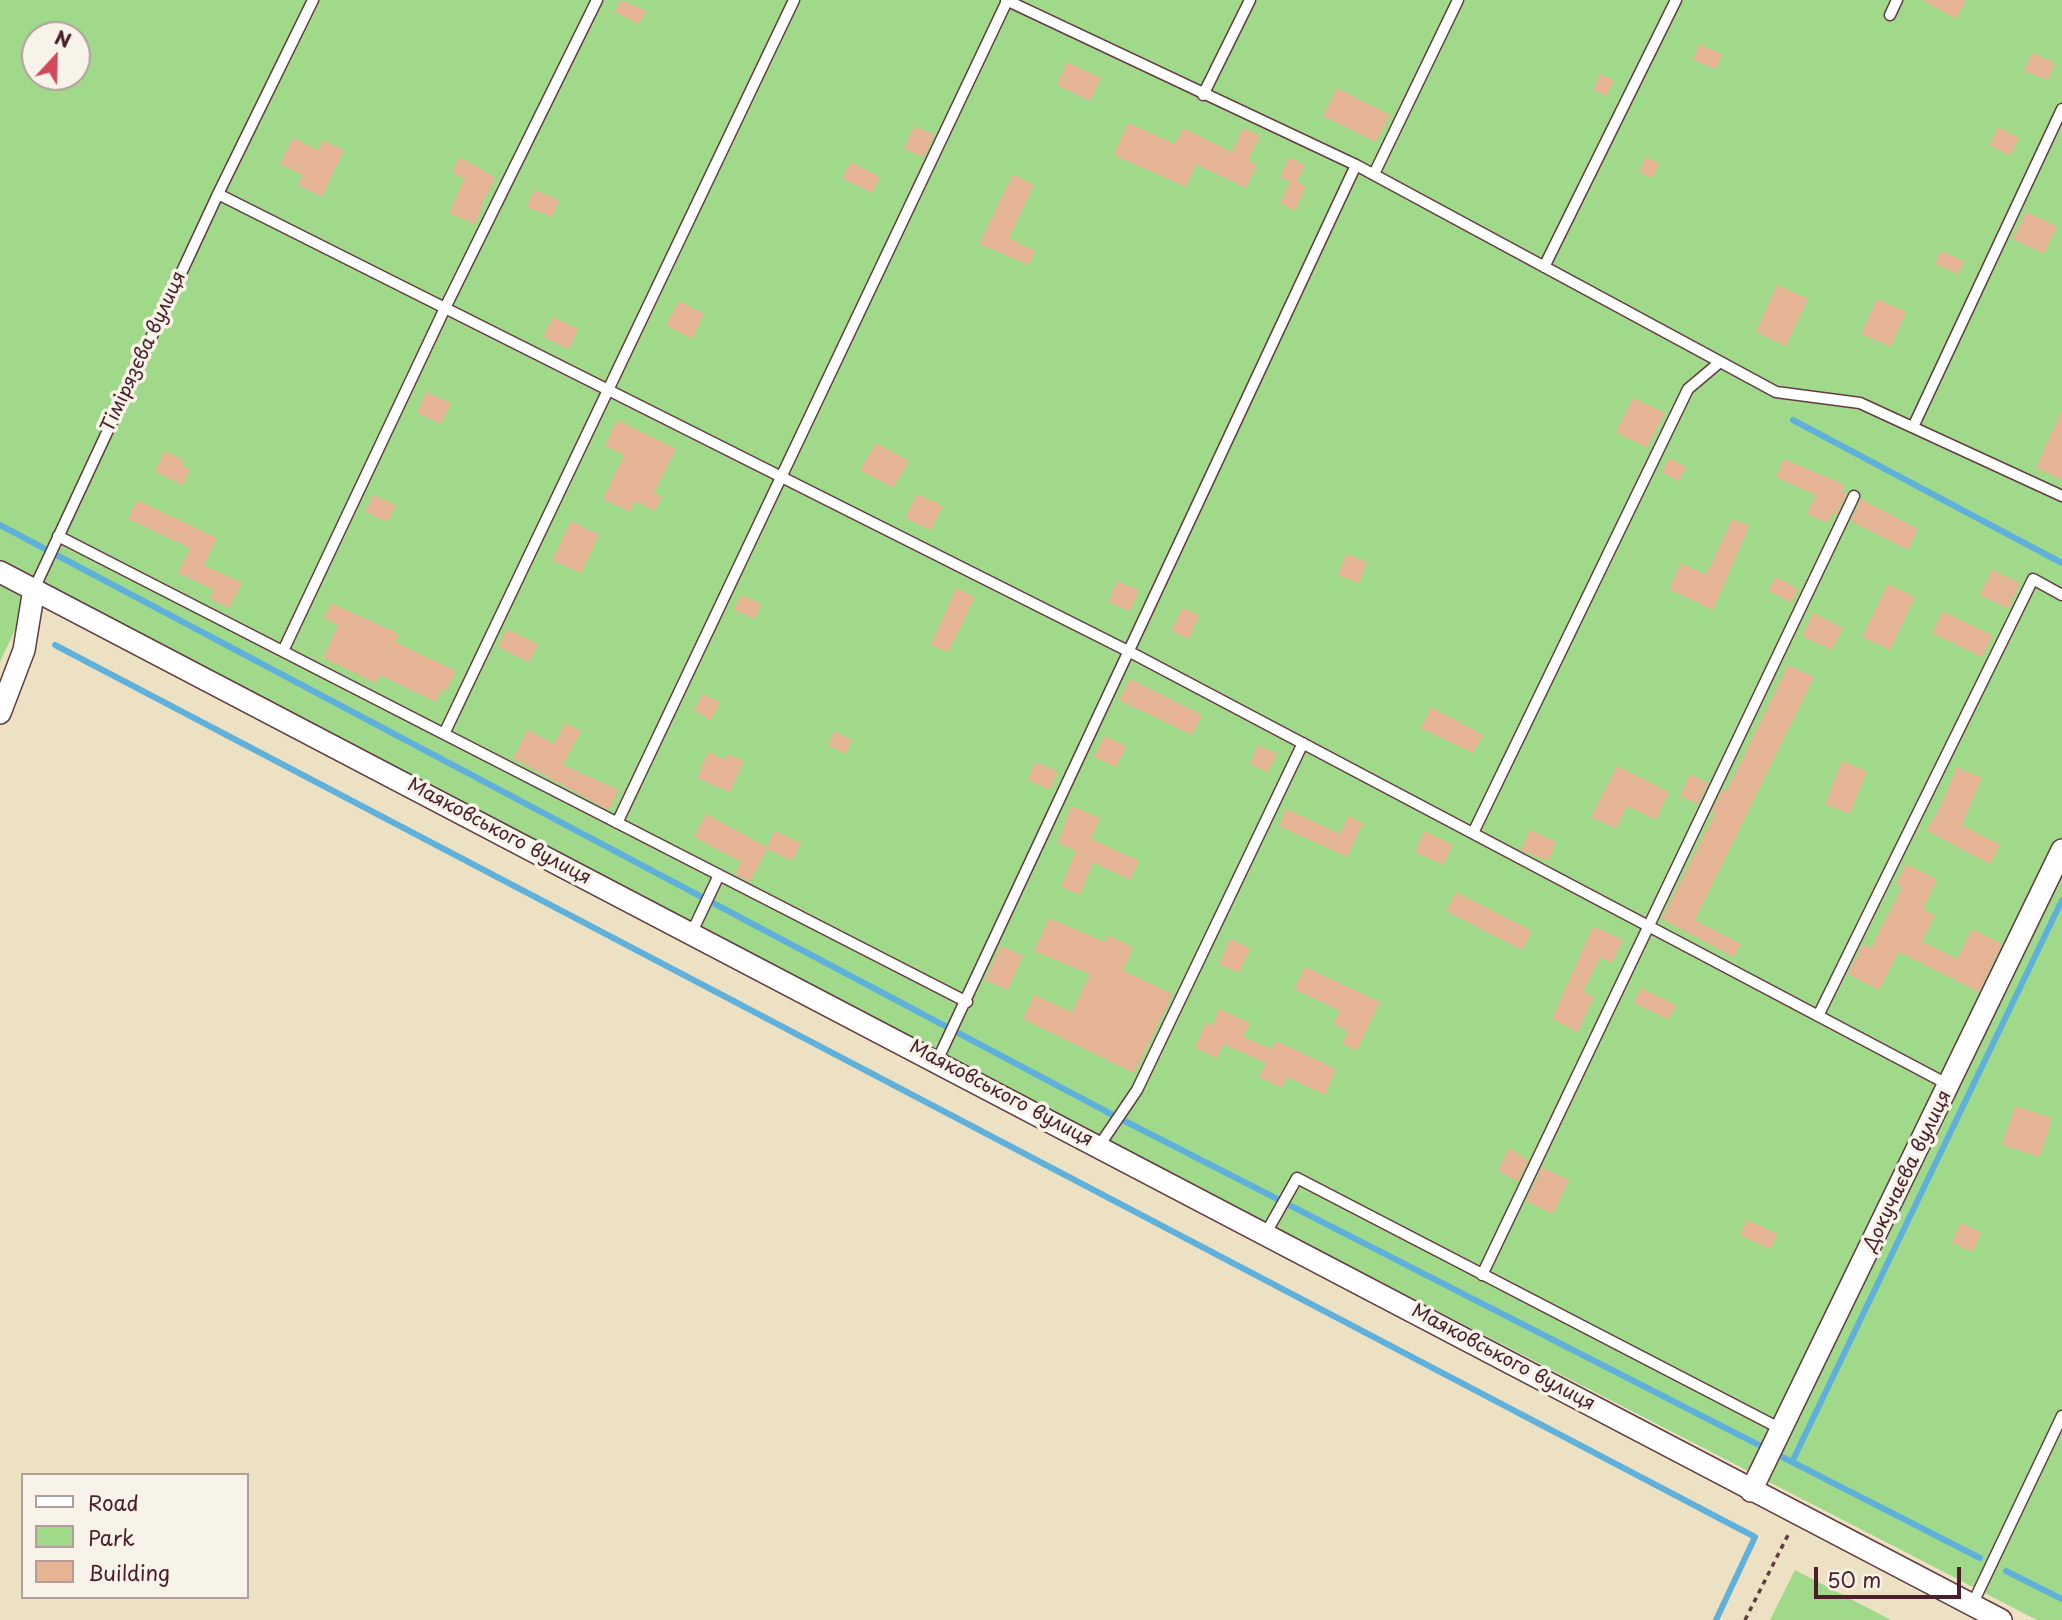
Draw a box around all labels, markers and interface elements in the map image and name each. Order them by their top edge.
north arrow [21,21,91,91]
text: N [51,23,75,54]
street label: Тімірязєва вулиця [97,268,191,436]
street label: Маяковського вулиця [403,774,595,890]
street label: Маяковського вулиця [905,1036,1097,1152]
street label: Докучаєва вулиця [1859,1087,1957,1255]
street label: Маяковського вулиця [1407,1300,1599,1416]
legend [21,1473,248,1599]
text: Road [88,1486,139,1518]
text: Park [88,1521,135,1553]
scale bar [1817,1554,1964,1598]
text: Building [88,1556,170,1588]
text: 50 m [1827,1563,1881,1595]

